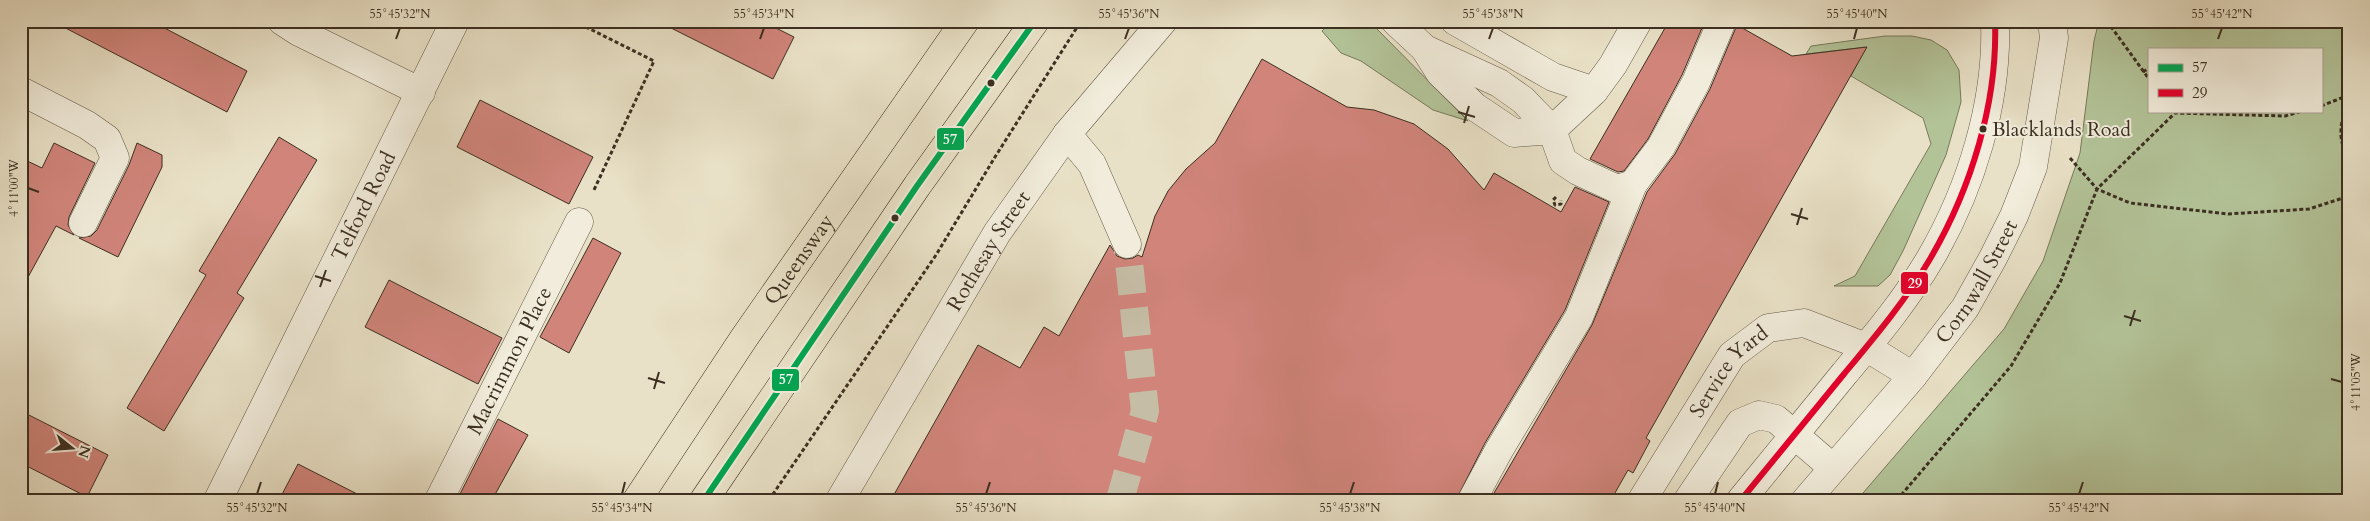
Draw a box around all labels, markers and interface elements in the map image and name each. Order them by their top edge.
text: 55°45'32"N [370,6,431,22]
text: 55°45'34"N [734,6,795,22]
text: 55°45'36"N [1099,6,1160,22]
text: 55°45'38"N [1463,6,1524,22]
text: 55°45'40"N [1827,6,1888,22]
text: 55°45'42"N [2192,6,2253,22]
legend [2148,48,2322,112]
text: 57 [2192,57,2208,77]
unlabelled marker [986,78,996,88]
text: 29 [2192,83,2208,103]
place label: Blacklands Road [1992,116,2131,143]
marker: Blacklands Road [1978,124,1988,134]
line badge: 57 [936,127,965,151]
text: 57 [943,130,957,149]
street label: Telford Road [324,146,403,266]
text: 4°11'00"W [6,158,22,217]
street label: Rothesay Street [940,184,1037,316]
street label: Queensway [757,208,841,311]
unlabelled marker [890,213,900,223]
street label: Cornwall Street [1928,214,2025,350]
line badge: 29 [1900,271,1929,295]
text: 29 [1908,274,1922,293]
street label: Macrimmon Place [460,282,559,440]
street label: Service Yard [1682,318,1774,423]
text: 4°11'05"W [2348,352,2364,411]
line badge: 57 [771,368,800,392]
text: 57 [779,370,793,389]
north arrow [48,424,98,474]
text: N [73,443,95,460]
text: 55°45'32"N [227,500,288,516]
text: 55°45'34"N [592,500,653,516]
text: 55°45'36"N [956,500,1017,516]
text: 55°45'38"N [1320,500,1381,516]
text: 55°45'40"N [1685,500,1746,516]
text: 55°45'42"N [2049,500,2110,516]

